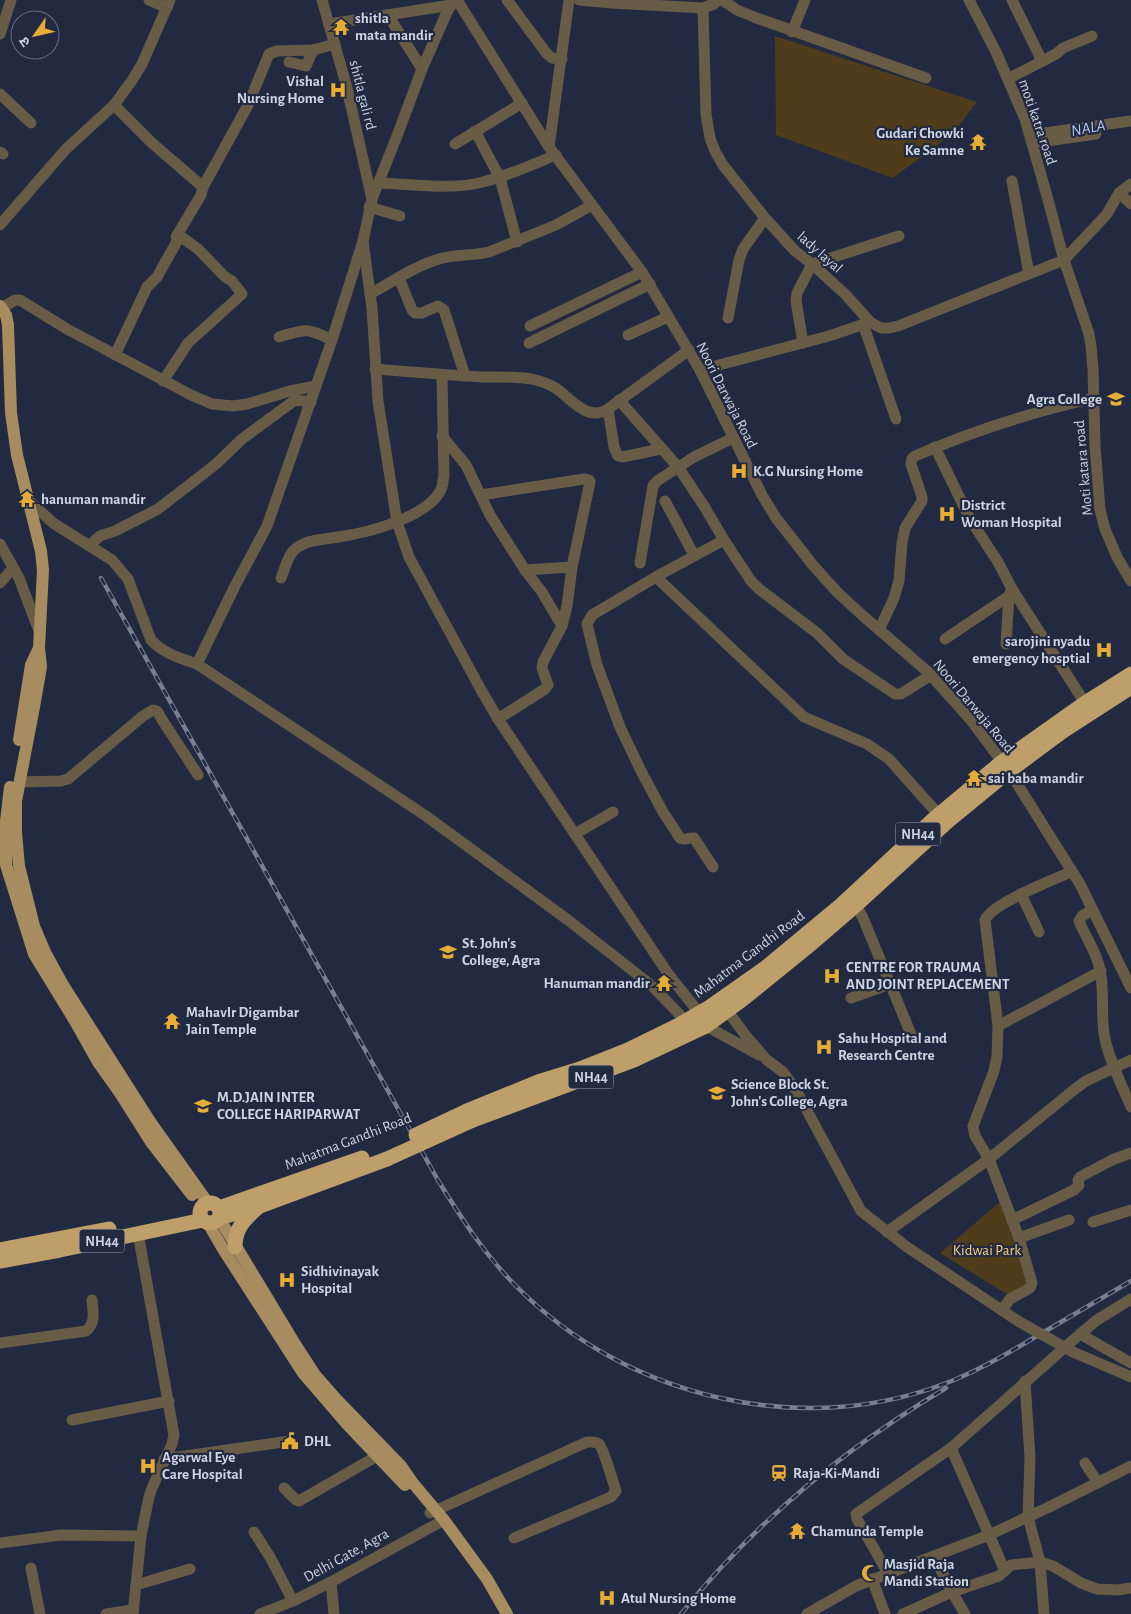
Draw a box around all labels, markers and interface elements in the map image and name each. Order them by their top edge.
north arrow [10,10,60,60]
place label: shitla mata mandir [355,11,434,43]
temple icon: shitla mata mandir [331,17,351,37]
text: उ [17,34,33,49]
street label: shitla gali rd [347,59,378,132]
place label: Vishal Nursing Home [237,74,324,106]
street label: moti katra road [1016,77,1059,167]
hospital icon: Vishal Nursing Home [328,80,348,100]
water label: NALA [1070,117,1107,139]
place label: Gudari Chowki Ke Samne [876,126,964,158]
temple icon: Gudari Chowki Ke Samne [968,132,988,152]
street label: lady layal [794,229,845,276]
street label: Noori Darwaja Road [693,340,760,451]
school or university icon: Agra College [1106,389,1126,409]
place label: Agra College [1027,392,1102,407]
street label: Moti katara road [1072,419,1095,516]
hospital icon: K.G Nursing Home [729,461,749,481]
place label: K.G Nursing Home [753,464,863,479]
temple icon: hanuman mandir [17,489,37,509]
place label: hanuman mandir [41,492,146,507]
place label: District Woman Hospital [961,498,1062,530]
hospital icon: District Woman Hospital [937,504,957,524]
place label: sarojini nyadu emergency hosptial [972,634,1090,666]
hospital icon: sarojini nyadu emergency hosptial [1094,640,1114,660]
street label: Noori Darwaja Road [930,657,1017,756]
temple icon: sai baba mandir [964,768,984,788]
place label: sai baba mandir [988,771,1085,786]
road number: NH44 [896,822,940,846]
street label: Mahatma Gandhi Road [691,908,808,1001]
place label: St. John's College, Agra [462,936,540,968]
school or university icon: St. John's College, Agra [438,942,458,962]
place label: CENTRE FOR TRAUMA AND JOINT REPLACEMENT [846,960,1010,992]
hospital icon: CENTRE FOR TRAUMA AND JOINT REPLACEMENT [822,966,842,986]
temple icon: Hanuman mandir [654,973,674,993]
place label: Hanuman mandir [543,976,651,991]
place label: MahavIr Digambar Jain Temple [186,1005,300,1037]
temple icon: MahavIr Digambar Jain Temple [162,1011,182,1031]
place label: Sahu Hospital and Research Centre [838,1031,947,1063]
hospital icon: Sahu Hospital and Research Centre [814,1037,834,1057]
road number: NH44 [568,1066,614,1088]
place label: Science Block St. John's College, Agra [731,1077,848,1109]
school or university icon: Science Block St. John's College, Agra [707,1083,727,1103]
place label: M.D.JAIN INTER COLLEGE HARIPARWAT [217,1090,361,1122]
school or university icon: M.D.JAIN INTER COLLEGE HARIPARWAT [193,1096,213,1116]
street label: Mahatma Gandhi Road [283,1110,414,1173]
road number: NH44 [80,1230,124,1252]
park label: Kidwai Park [953,1243,1021,1258]
place label: Sidhivinayak Hospital [301,1264,380,1296]
hospital icon: Sidhivinayak Hospital [277,1270,297,1290]
public building icon: DHL [280,1431,300,1451]
place label: DHL [304,1434,331,1449]
place label: Agarwal Eye Care Hospital [162,1450,243,1482]
hospital icon: Agarwal Eye Care Hospital [138,1456,158,1476]
station icon: Raja-Ki-Mandi [769,1463,789,1483]
place label: Raja-Ki-Mandi [793,1466,880,1481]
temple icon: Chamunda Temple [787,1521,807,1541]
place label: Chamunda Temple [811,1524,924,1539]
street label: Delhi Gate, Agra [301,1526,391,1585]
place label: Masjid Raja Mandi Station [884,1557,969,1589]
mosque icon: Masjid Raja Mandi Station [860,1563,880,1583]
hospital icon: Atul Nursing Home [597,1588,617,1608]
place label: Atul Nursing Home [621,1591,736,1606]

